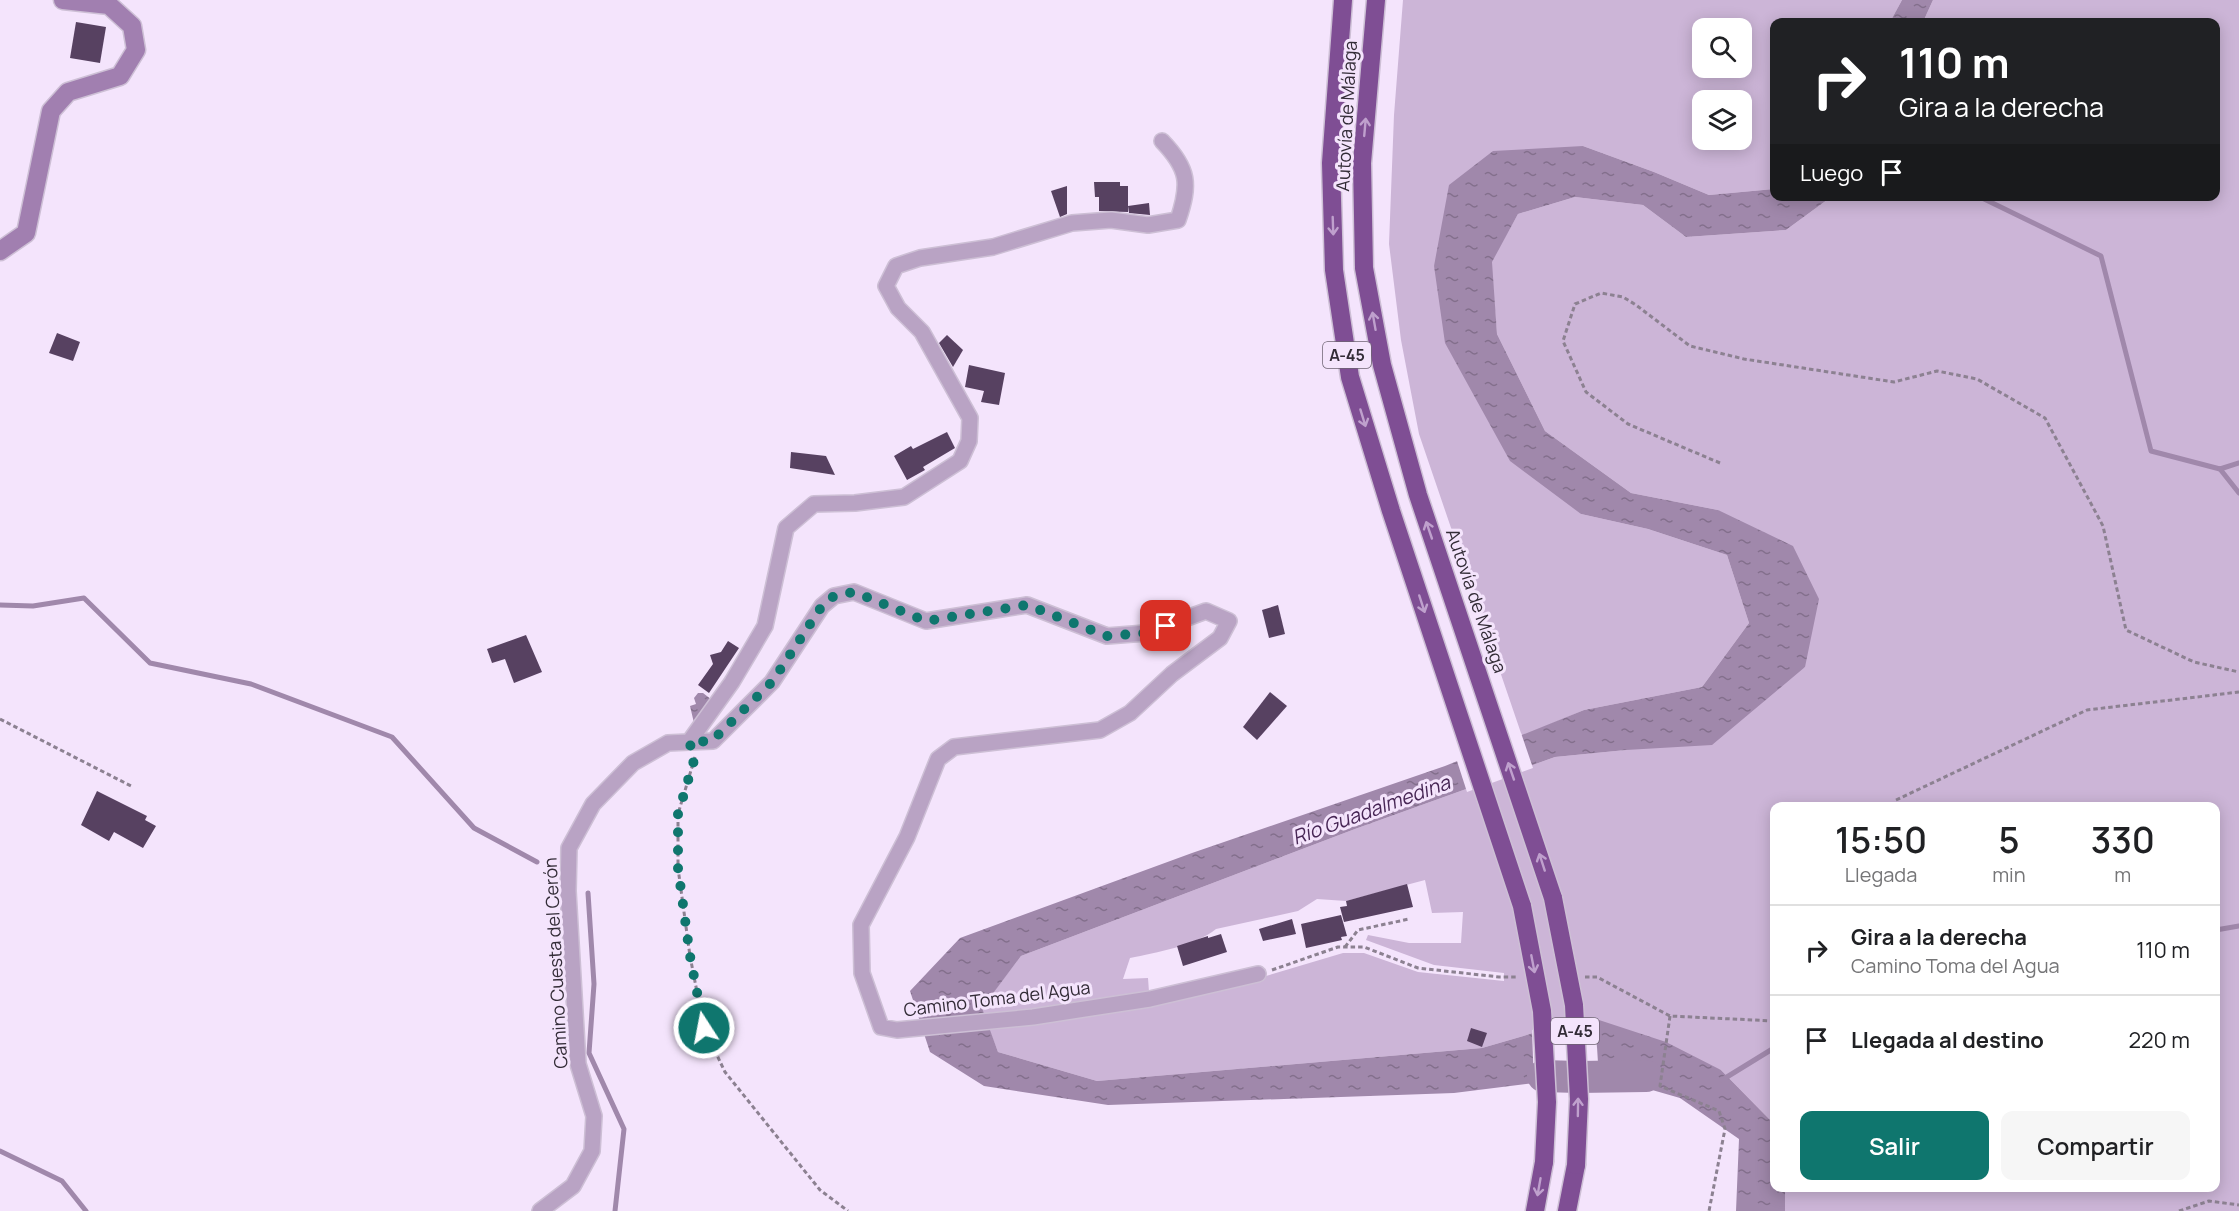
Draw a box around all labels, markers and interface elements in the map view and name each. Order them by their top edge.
map controls [1692,18,1752,150]
button: search [1692,18,1752,78]
text: 110 m [1899,33,2010,91]
street label: Autovía de Málaga [1330,40,1362,192]
icon: right [1800,42,1878,120]
text: Gira a la derecha [1899,88,2104,125]
button: layers [1692,90,1752,150]
one-way arrow [1360,118,1371,138]
icon: arrive [1875,156,1908,189]
text: Luego [1800,158,1863,188]
one-way arrow [1327,216,1339,236]
one-way arrow [1368,312,1379,332]
road number: A-45 [1323,342,1371,368]
one-way arrow [1358,408,1369,427]
one-way arrow [1423,521,1434,540]
street label: Autovía de Málaga [1441,525,1513,676]
one-way arrow [1417,594,1428,613]
pin [1140,600,1191,651]
icon: arrive [1149,609,1182,642]
one-way arrow [1505,762,1516,781]
water label: Río Guadalmedina [1288,768,1454,851]
text: 15:50 [1835,815,1927,864]
text: 5 [1998,815,2019,864]
text: 330 [2091,815,2155,864]
one-way arrow [1535,853,1546,872]
street label: Camino Cuesta del Cerón [537,857,573,1069]
text: Llegada [1845,861,1917,888]
text: min [1992,861,2026,888]
text: m [2114,861,2131,888]
text: Gira a la derecha [1851,922,2027,952]
icon: right [1800,934,1833,967]
text: 110 m [2136,935,2190,965]
text: Camino Toma del Agua [1851,952,2060,979]
one-way arrow [1528,954,1539,973]
street label: Camino Toma del Agua [902,975,1092,1021]
position arrow [672,996,736,1060]
road number: A-45 [1551,1018,1599,1044]
icon: arrive [1800,1024,1833,1057]
text: Llegada al destino [1851,1025,2044,1055]
text: 220 m [2128,1025,2190,1055]
one-way arrow [1573,1097,1584,1117]
button: Salir [1800,1111,1989,1180]
button: Compartir [2001,1111,2190,1180]
one-way arrow [1534,1176,1545,1196]

